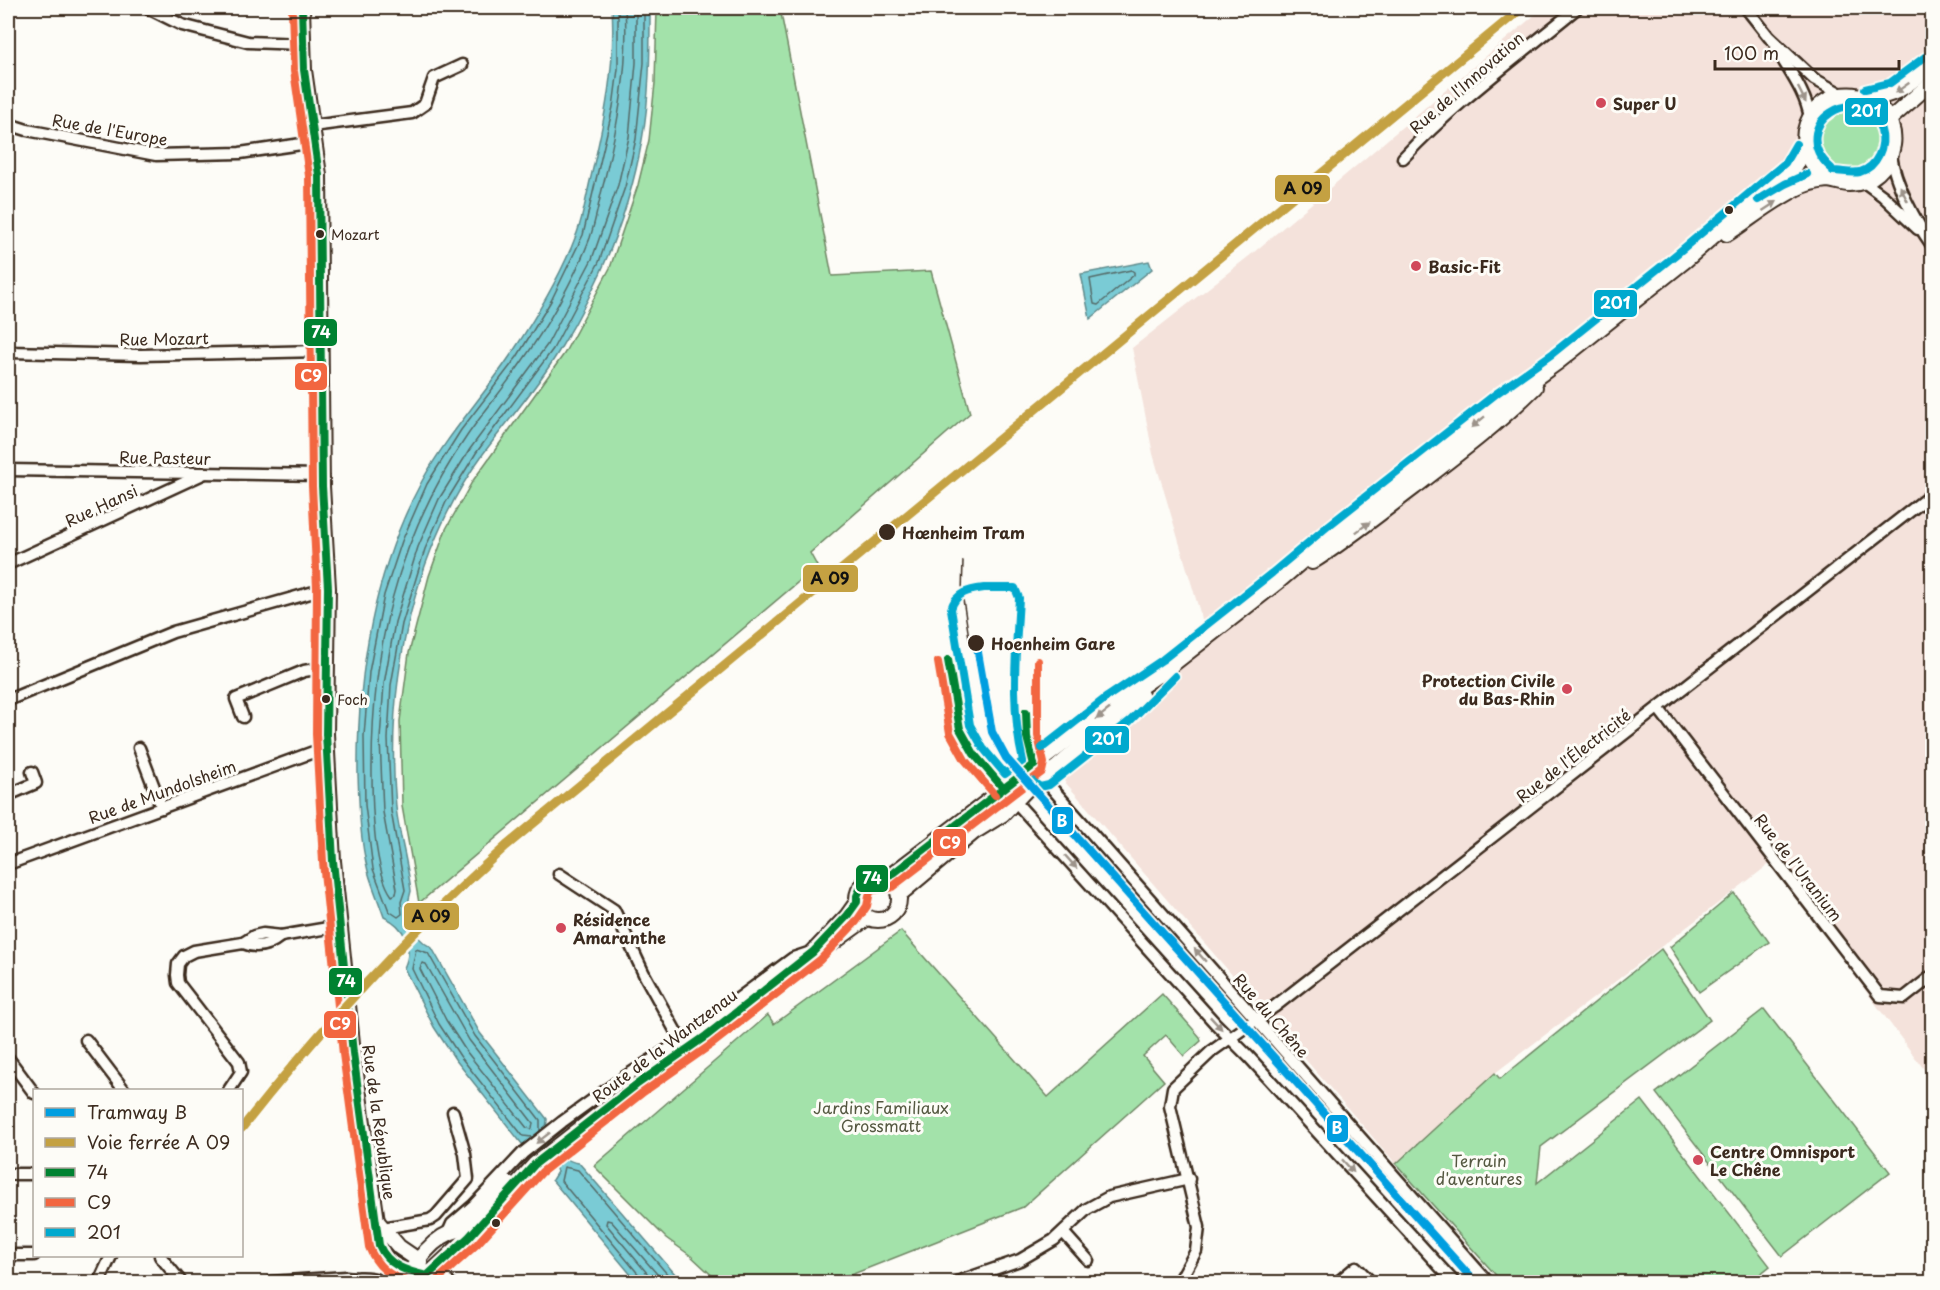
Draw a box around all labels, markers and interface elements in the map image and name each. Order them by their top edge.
street label: Rue de l'Innovation [1403,25,1529,139]
scale bar [1715,33,1900,71]
text: 100 m [1724,39,1779,66]
one-way arrow [1894,82,1910,93]
one-way arrow [1798,86,1807,103]
place label: Super U [1613,91,1677,115]
marker: Super U [1594,96,1608,110]
line badge: 201 [1844,97,1889,126]
text: 201 [1851,98,1882,122]
street label: Rue de l'Europe [50,107,170,151]
line badge: A 09 [1274,174,1331,203]
text: A 09 [1283,175,1323,199]
one-way arrow [1900,186,1909,203]
one-way arrow [1762,200,1779,211]
unlabelled marker [1723,204,1735,216]
place label: Mozart [331,224,380,245]
marker: Mozart [314,228,326,240]
place label: Basic-Fit [1428,254,1501,278]
marker: Basic-Fit [1409,259,1423,273]
line badge: 201 [1593,289,1638,318]
text: 201 [1600,290,1631,314]
line badge: 74 [303,318,338,347]
text: 74 [311,319,331,343]
street label: Rue Mozart [119,325,209,351]
line badge: C9 [294,362,328,391]
text: C9 [300,363,322,387]
one-way arrow [1470,416,1486,429]
street label: Rue Pasteur [119,444,212,470]
street label: Rue Hansi [61,478,141,532]
place label: Hœnheim Tram [902,520,1025,544]
one-way arrow [1356,521,1371,533]
marker: Hœnheim Tram [877,522,897,542]
line badge: A 09 [802,564,859,593]
text: A 09 [810,565,850,589]
place label: Hoenheim Gare [991,631,1115,655]
marker: Hoenheim Gare [966,633,986,653]
place label: Protection Civile du Bas-Rhin [1422,668,1555,710]
marker: Protection Civile du Bas-Rhin [1560,682,1574,696]
place label: Foch [337,689,368,710]
marker: Foch [320,693,332,705]
street label: Rue de l'Électricité [1511,703,1635,807]
one-way arrow [1095,707,1111,720]
line badge: 201 [1084,725,1130,754]
text: 201 [1092,726,1123,750]
street label: Rue de Mundolsheim [85,753,239,829]
line badge: B [1051,806,1074,835]
text: B [1057,808,1068,832]
street label: Rue de l'Uranium [1749,808,1849,926]
line badge: C9 [932,828,967,857]
text: C9 [939,830,961,854]
one-way arrow [1064,854,1077,869]
line badge: 74 [855,864,889,893]
text: 74 [862,865,882,889]
line badge: A 09 [403,902,460,931]
text: A 09 [411,903,451,927]
place label: Résidence Amaranthe [572,907,666,949]
marker: Résidence Amaranthe [554,921,568,935]
one-way arrow [1194,948,1207,963]
line badge: 74 [328,967,363,996]
street label: Rue du Chêne [1228,967,1316,1063]
text: 74 [336,968,356,992]
street label: Route de la Wantzenau [586,982,742,1108]
line badge: C9 [323,1010,357,1039]
text: C9 [329,1011,351,1035]
one-way arrow [1208,1016,1222,1030]
street label: Rue de la République [357,1043,403,1201]
legend [33,1089,243,1257]
park label: Jardins Familiaux Grossmatt [813,1095,949,1137]
text: Tramway B [87,1098,187,1125]
line badge: B [1326,1114,1349,1143]
text: B [1332,1115,1343,1139]
text: Voie ferrée A 09 [87,1128,230,1155]
one-way arrow [535,1131,551,1144]
place label: Centre Omnisport Le Chêne [1710,1139,1856,1181]
park label: Terrain d'aventures [1436,1148,1522,1190]
marker: Centre Omnisport Le Chêne [1691,1153,1705,1167]
text: 74 [87,1158,108,1185]
one-way arrow [1341,1158,1354,1173]
text: C9 [87,1188,111,1215]
unlabelled marker [490,1217,502,1229]
text: 201 [87,1218,121,1245]

